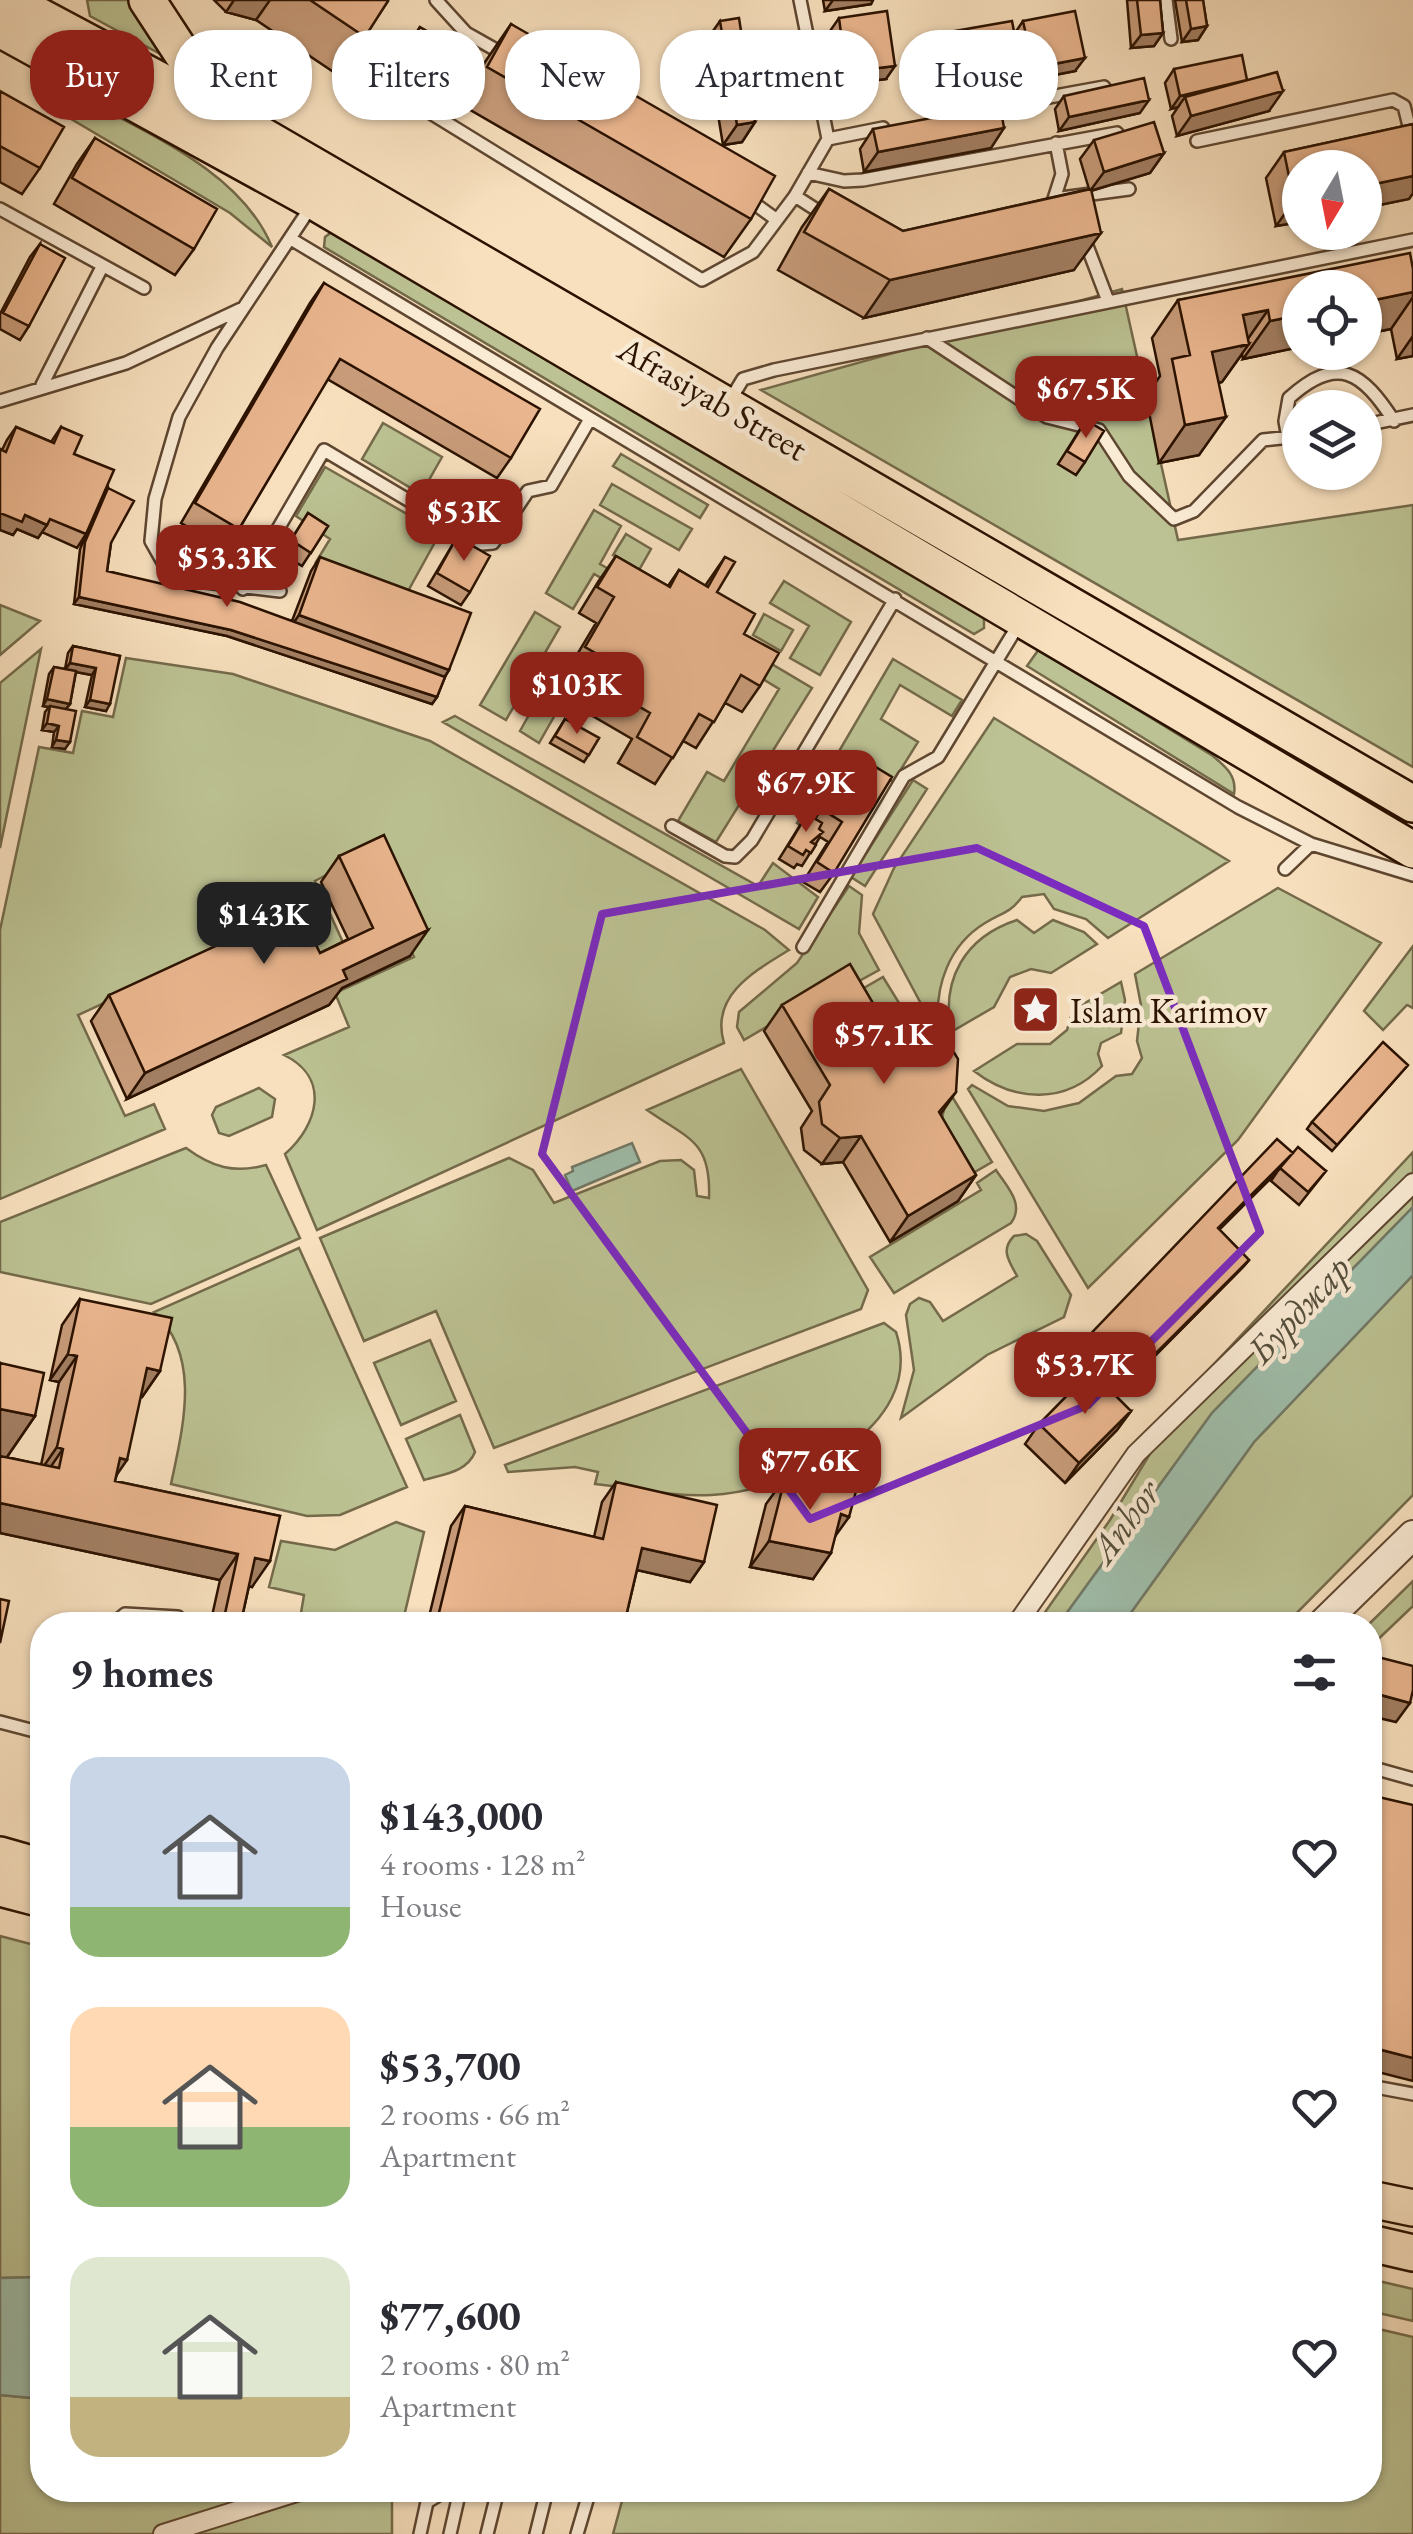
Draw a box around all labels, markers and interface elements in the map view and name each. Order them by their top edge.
chip: Buy [30,30,154,120]
chip: Rent [174,30,312,120]
chip: Filters [332,30,485,120]
chip: New [505,30,640,120]
chip: Apartment [660,30,879,120]
chip: House [899,30,1058,120]
north arrow [1282,150,1382,250]
map controls [1282,150,1382,490]
button: locate [1282,270,1382,370]
street label: Afrasiyab Street [609,325,816,470]
pin: $67.5K [1005,356,1167,441]
text: $67.5K [1037,367,1135,409]
button: layers [1282,390,1382,490]
pin: $53K [405,479,523,564]
text: $53K [427,490,501,532]
pin: $53.3K [146,525,308,610]
text: $53.3K [178,536,276,578]
pin: $103K [507,652,647,737]
text: $103K [532,663,622,705]
pin: $67.9K [725,750,887,835]
text: $67.9K [757,761,855,803]
pin: $143K [194,882,334,967]
text: $143K [219,893,309,935]
place icon: Islam Karimov [1009,984,1061,1036]
place label: Islam Karimov [1070,988,1268,1033]
pin: $57.1K [803,1002,965,1087]
text: $57.1K [835,1013,933,1055]
water label: Бурджар [1235,1244,1361,1374]
pin: $53.7K [1004,1332,1166,1417]
text: $53.7K [1036,1343,1134,1385]
pin: $77.6K [729,1428,891,1513]
text: $77.6K [761,1439,859,1481]
water label: Anhor [1076,1469,1171,1575]
text: 9 homes [70,1645,213,1700]
icon: filters [1287,1645,1342,1700]
text: $143,000 [380,1788,543,1843]
icon: home [150,1797,270,1917]
icon: heart [1287,1830,1342,1885]
text: 4 rooms · 128 m² [380,1843,586,1885]
text: House [380,1885,461,1927]
text: $53,700 [380,2038,521,2093]
icon: home [150,2047,270,2167]
icon: heart [1287,2080,1342,2135]
text: 2 rooms · 66 m² [380,2093,570,2135]
text: Apartment [380,2135,516,2177]
text: $77,600 [380,2288,521,2343]
icon: home [150,2297,270,2417]
icon: heart [1287,2330,1342,2385]
text: 2 rooms · 80 m² [380,2343,570,2385]
text: Apartment [380,2385,516,2427]

